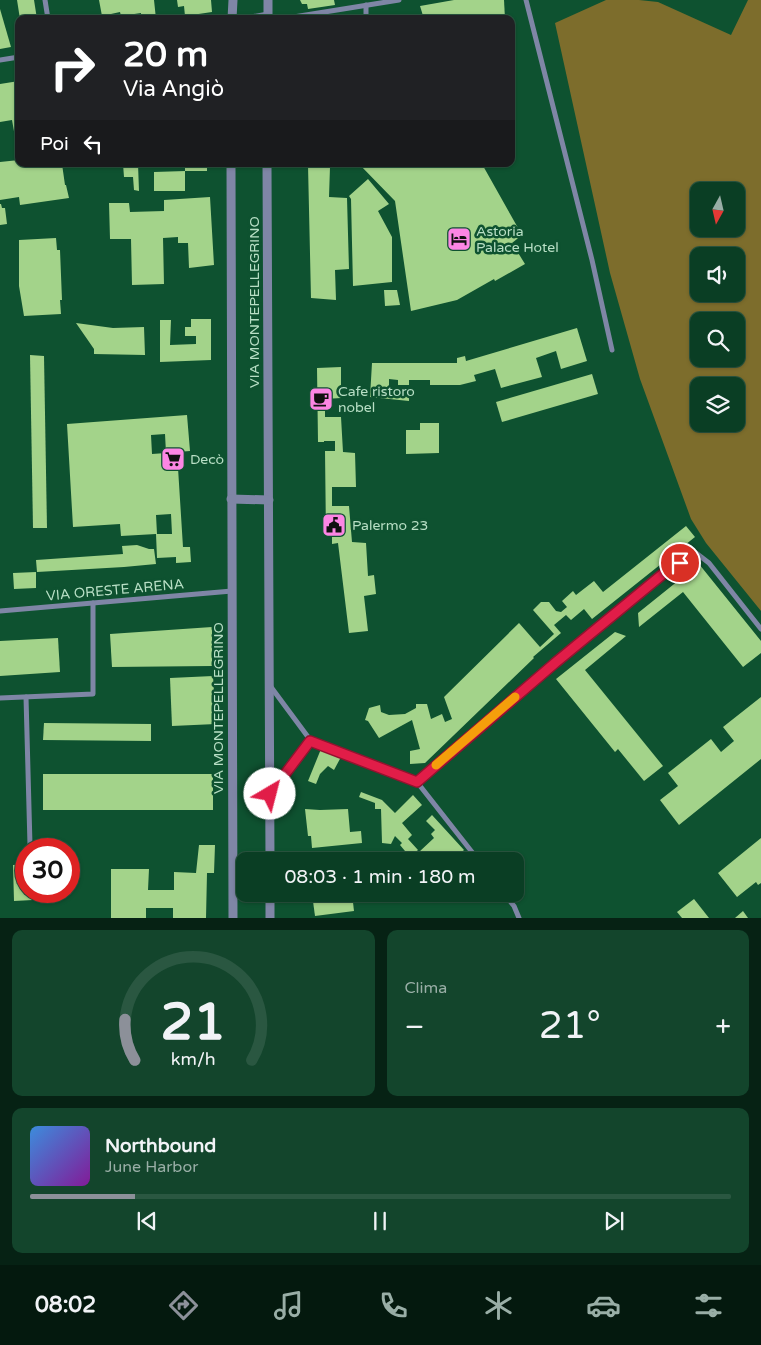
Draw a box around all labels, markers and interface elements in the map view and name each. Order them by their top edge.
text: 20 m [123,34,208,76]
icon: right [40,35,105,100]
text: Via Angiò [123,76,224,102]
icon: left [79,130,107,158]
text: Poi [40,133,69,155]
north arrow [690,182,745,238]
map controls [690,182,745,432]
street label: VIA MONTEPELLEGRINO [246,216,263,388]
place label: Astoria Palace Hotel [476,223,559,256]
hotel icon: Astoria Palace Hotel [446,226,472,252]
button: sound [690,247,745,302]
button: search [690,312,745,367]
button: layers [690,377,745,432]
place label: Cafe ristoro nobel [338,383,415,416]
cafe icon: Cafe ristoro nobel [308,386,334,412]
supermarket icon: Decò [160,446,186,472]
place label: Decò [190,451,224,468]
public building icon: Palermo 23 [321,512,347,538]
place label: Palermo 23 [352,517,428,534]
pin [659,542,701,584]
icon: arrive [666,549,694,577]
street label: VIA ORESTE ARENA [45,576,185,604]
street label: VIA MONTEPELLEGRINO [210,622,227,794]
position arrow [243,767,295,819]
speed limit sign: 30 [15,838,80,903]
text: 08:03 · 1 min · 180 m [284,866,476,888]
text: Clima [405,978,447,998]
text: 21 [161,991,226,1054]
text: 21° [539,1003,601,1049]
text: − [405,1010,424,1044]
text: + [715,1010,731,1044]
text: km/h [171,1049,216,1070]
text: Northbound [105,1135,216,1157]
text: June Harbor [105,1157,198,1177]
icon: previous [133,1207,161,1235]
icon: pause [366,1207,394,1235]
icon: next [600,1207,628,1235]
icon: directions [166,1288,201,1323]
icon: music [271,1288,306,1323]
icon: phone [376,1288,411,1323]
icon: climate [481,1288,516,1323]
icon: car [586,1288,621,1323]
icon: filters [691,1288,726,1323]
text: 08:02 [35,1292,96,1318]

